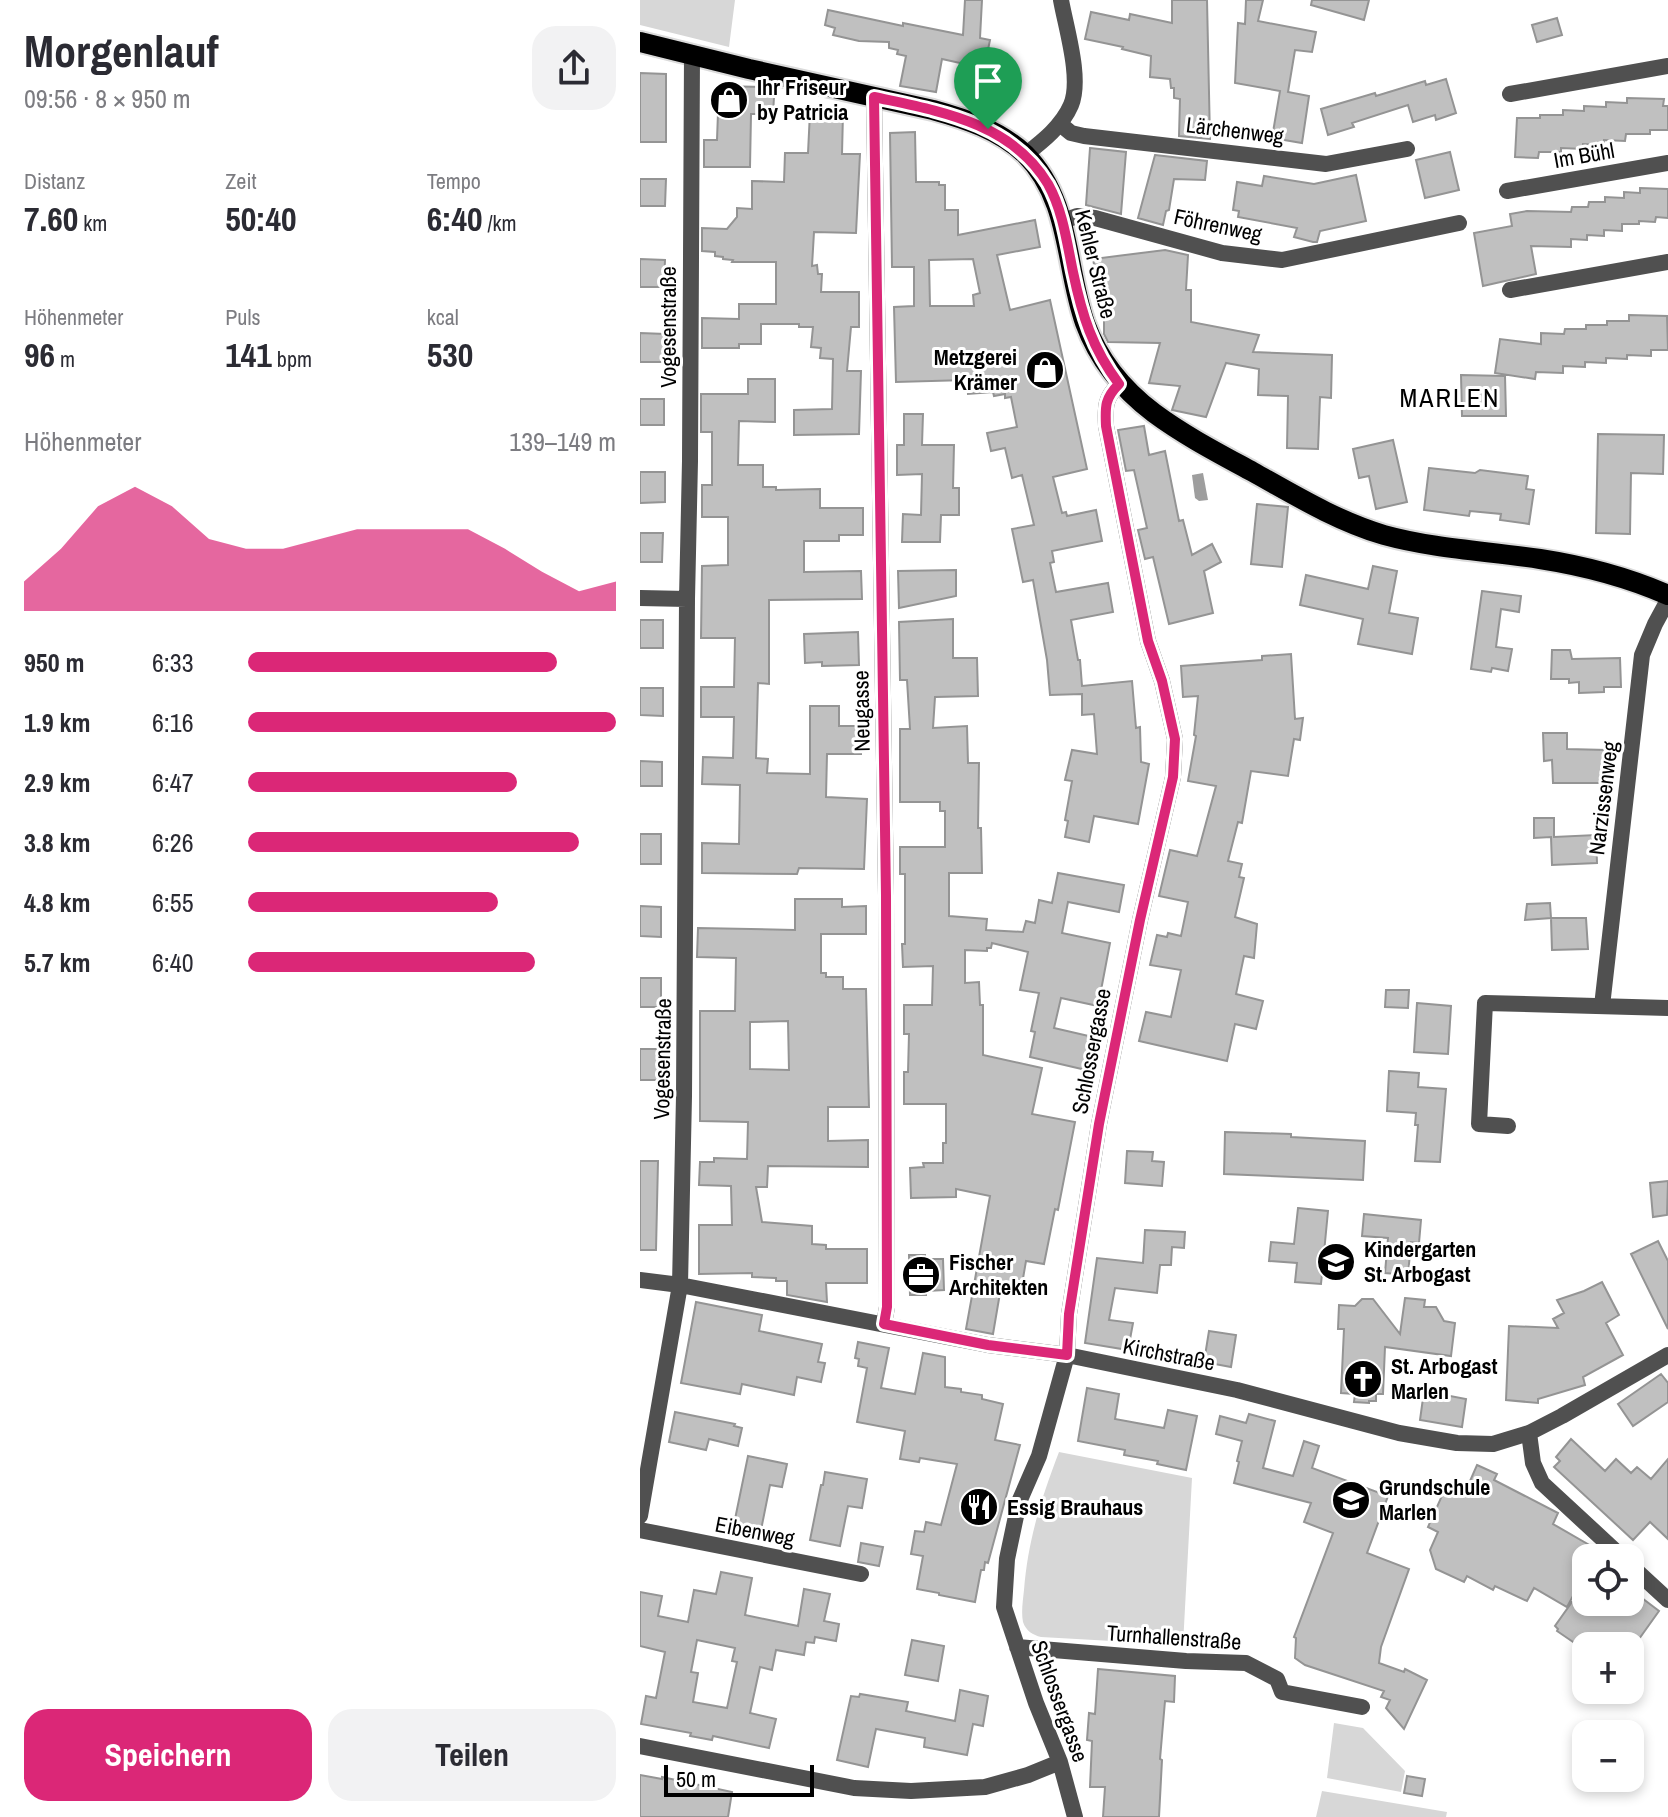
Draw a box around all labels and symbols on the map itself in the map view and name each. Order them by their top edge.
pin [954,47,1022,129]
place label: Ihr Friseur by Patricia [757,72,848,127]
shop icon: Ihr Friseur by Patricia [708,79,750,121]
street label: Lärchenweg [1184,109,1286,151]
street label: Im Bühl [1551,135,1617,175]
street label: Föhrenweg [1171,201,1265,249]
street label: Kehler Straße [1068,206,1124,322]
street label: Vogesenstraße [653,266,683,388]
place label: Metzgerei Krämer [934,342,1017,397]
shop icon: Metzgerei Krämer [1024,349,1066,391]
district label: MARLEN [1400,380,1500,415]
street label: Neugasse [845,670,877,752]
street label: Narzissenweg [1581,739,1625,857]
street label: Schlossergasse [1064,986,1118,1116]
street label: Vogesenstraße [646,998,678,1120]
place label: Kindergarten St. Arbogast [1364,1234,1476,1289]
school or university icon: Kindergarten St. Arbogast [1315,1241,1357,1283]
place label: Fischer Architekten [949,1247,1048,1302]
office icon: Fischer Architekten [900,1254,942,1296]
street label: Kirchstraße [1120,1330,1218,1378]
place label: St. Arbogast Marlen [1391,1351,1498,1406]
church icon: St. Arbogast Marlen [1342,1358,1384,1400]
place label: Grundschule Marlen [1379,1472,1490,1527]
school or university icon: Grundschule Marlen [1330,1479,1372,1521]
restaurant icon: Essig Brauhaus [958,1486,1000,1528]
place label: Essig Brauhaus [1007,1492,1143,1522]
street label: Eibenweg [713,1509,797,1553]
street label: Turnhallenstraße [1106,1617,1242,1657]
street label: Schlossergasse [1024,1636,1096,1766]
scale bar [664,1761,814,1797]

